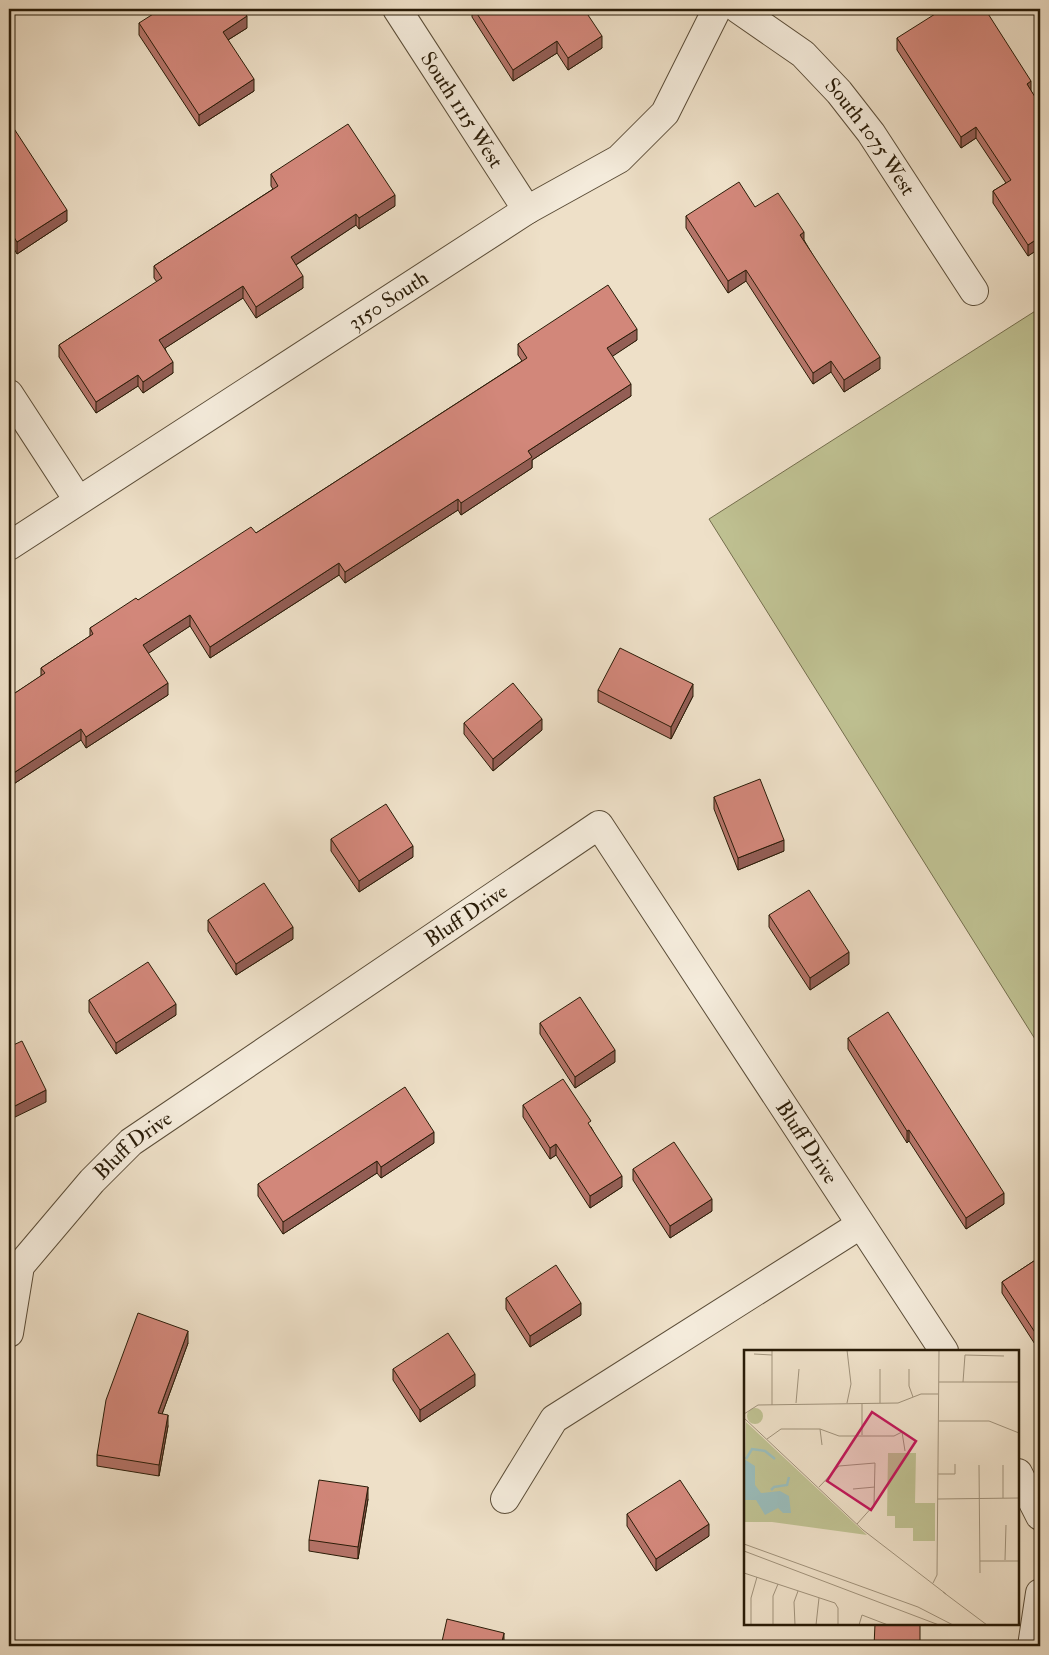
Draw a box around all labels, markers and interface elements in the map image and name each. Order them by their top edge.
street label: South 1115 West [414,47,509,173]
street label: South 1075 West [819,72,921,201]
street label: 3150 South [343,265,434,336]
street label: Bluff Drive [420,878,513,953]
street label: Bluff Drive [769,1096,844,1189]
street label: Bluff Drive [88,1105,178,1186]
inset map [744,1350,1019,1625]

